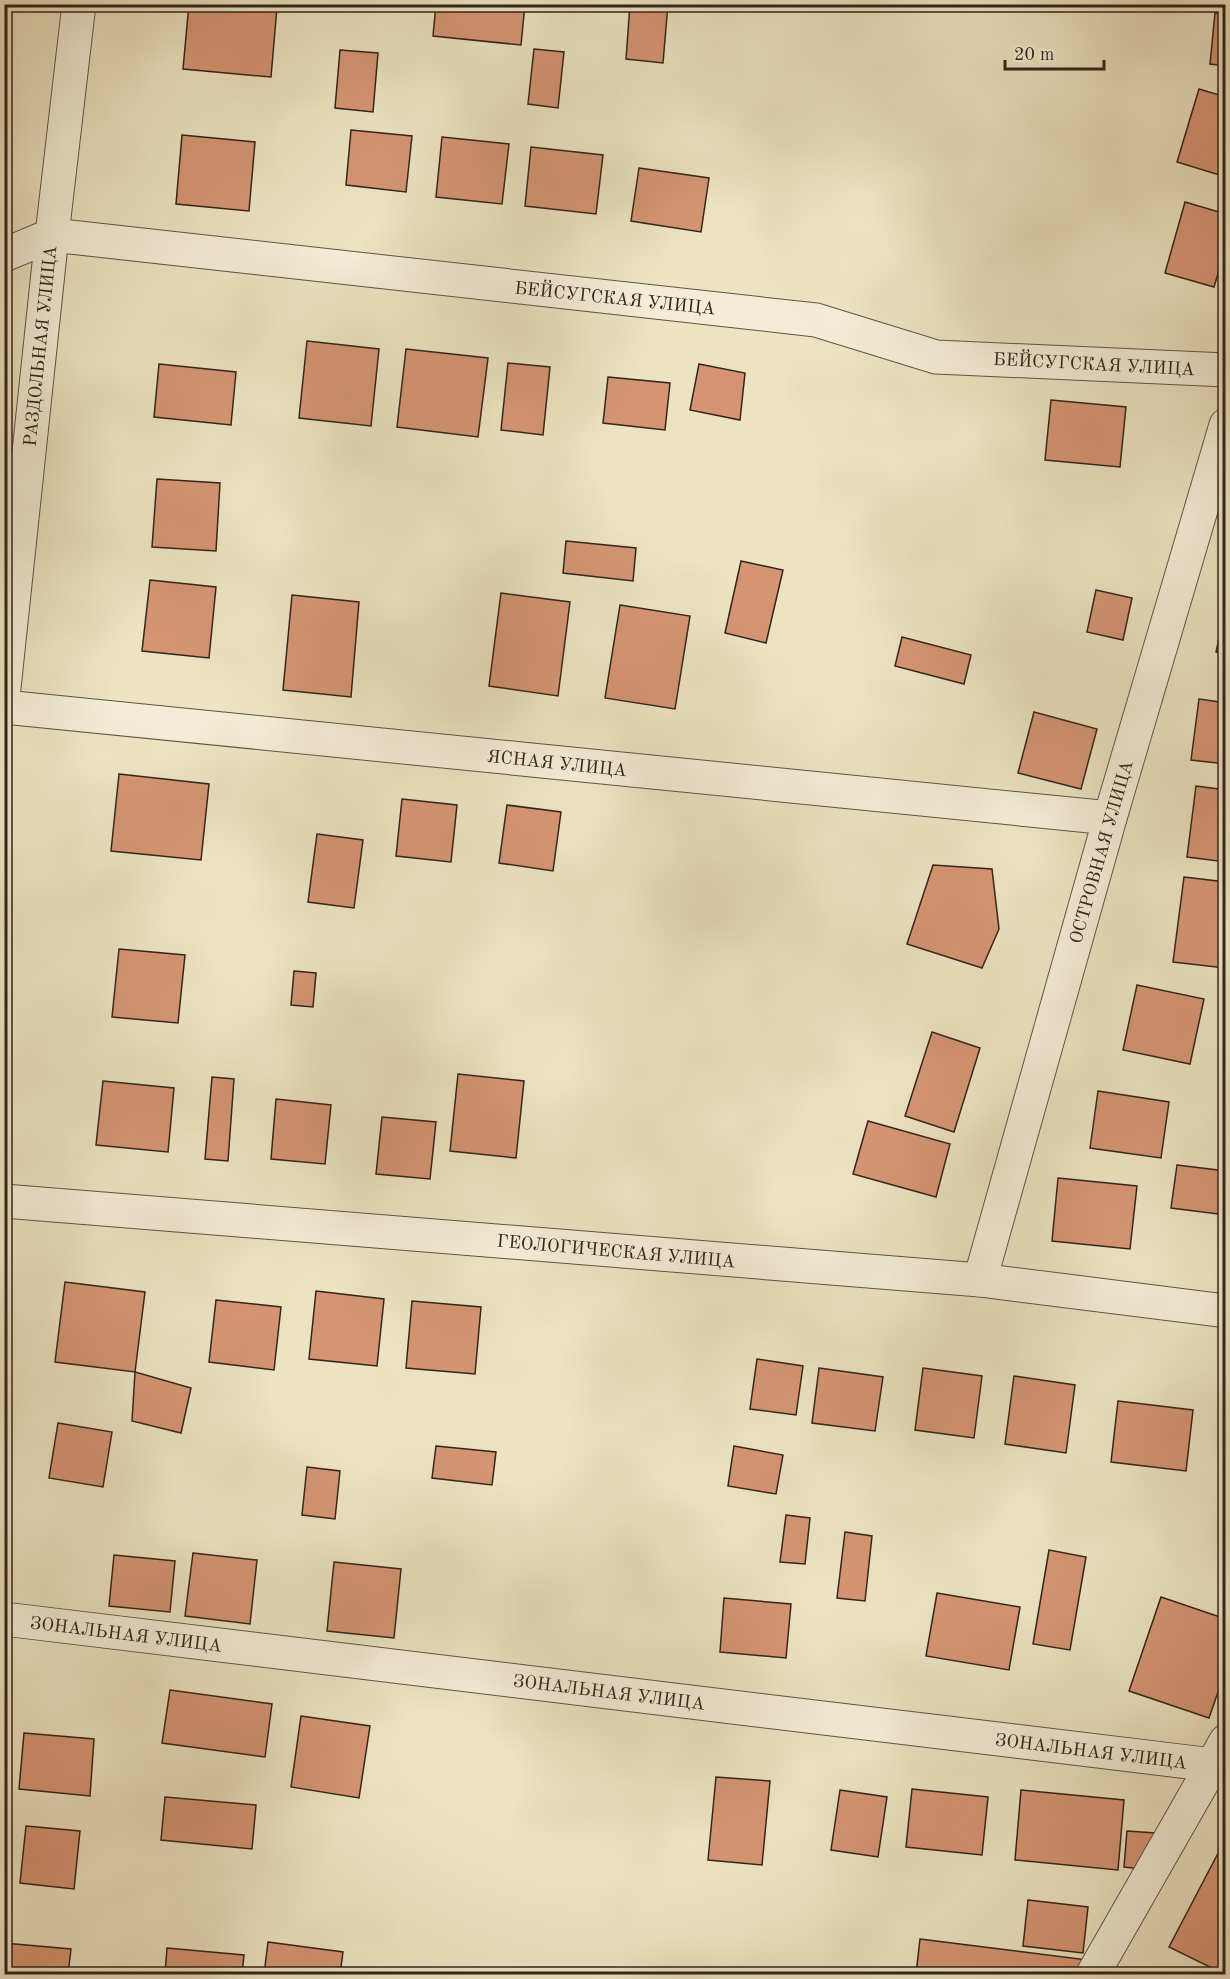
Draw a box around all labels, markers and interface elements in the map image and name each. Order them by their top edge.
scale bar [1005,33,1104,71]
text: 20 m [1014,46,1054,64]
street label: РАЗДОЛЬНАЯ УЛИЦА [21,244,61,447]
street label: БЕЙСУГСКАЯ УЛИЦА [514,276,717,319]
street label: БЕЙСУГСКАЯ УЛИЦА [993,347,1196,379]
street label: ЯСНАЯ УЛИЦА [486,748,628,780]
street label: ОСТРОВНАЯ УЛИЦА [1067,758,1137,946]
street label: ГЕОЛОГИЧЕСКАЯ УЛИЦА [496,1233,736,1271]
street label: ЗОНАЛЬНАЯ УЛИЦА [29,1614,223,1656]
street label: ЗОНАЛЬНАЯ УЛИЦА [512,1672,706,1714]
street label: ЗОНАЛЬНАЯ УЛИЦА [994,1731,1188,1773]

